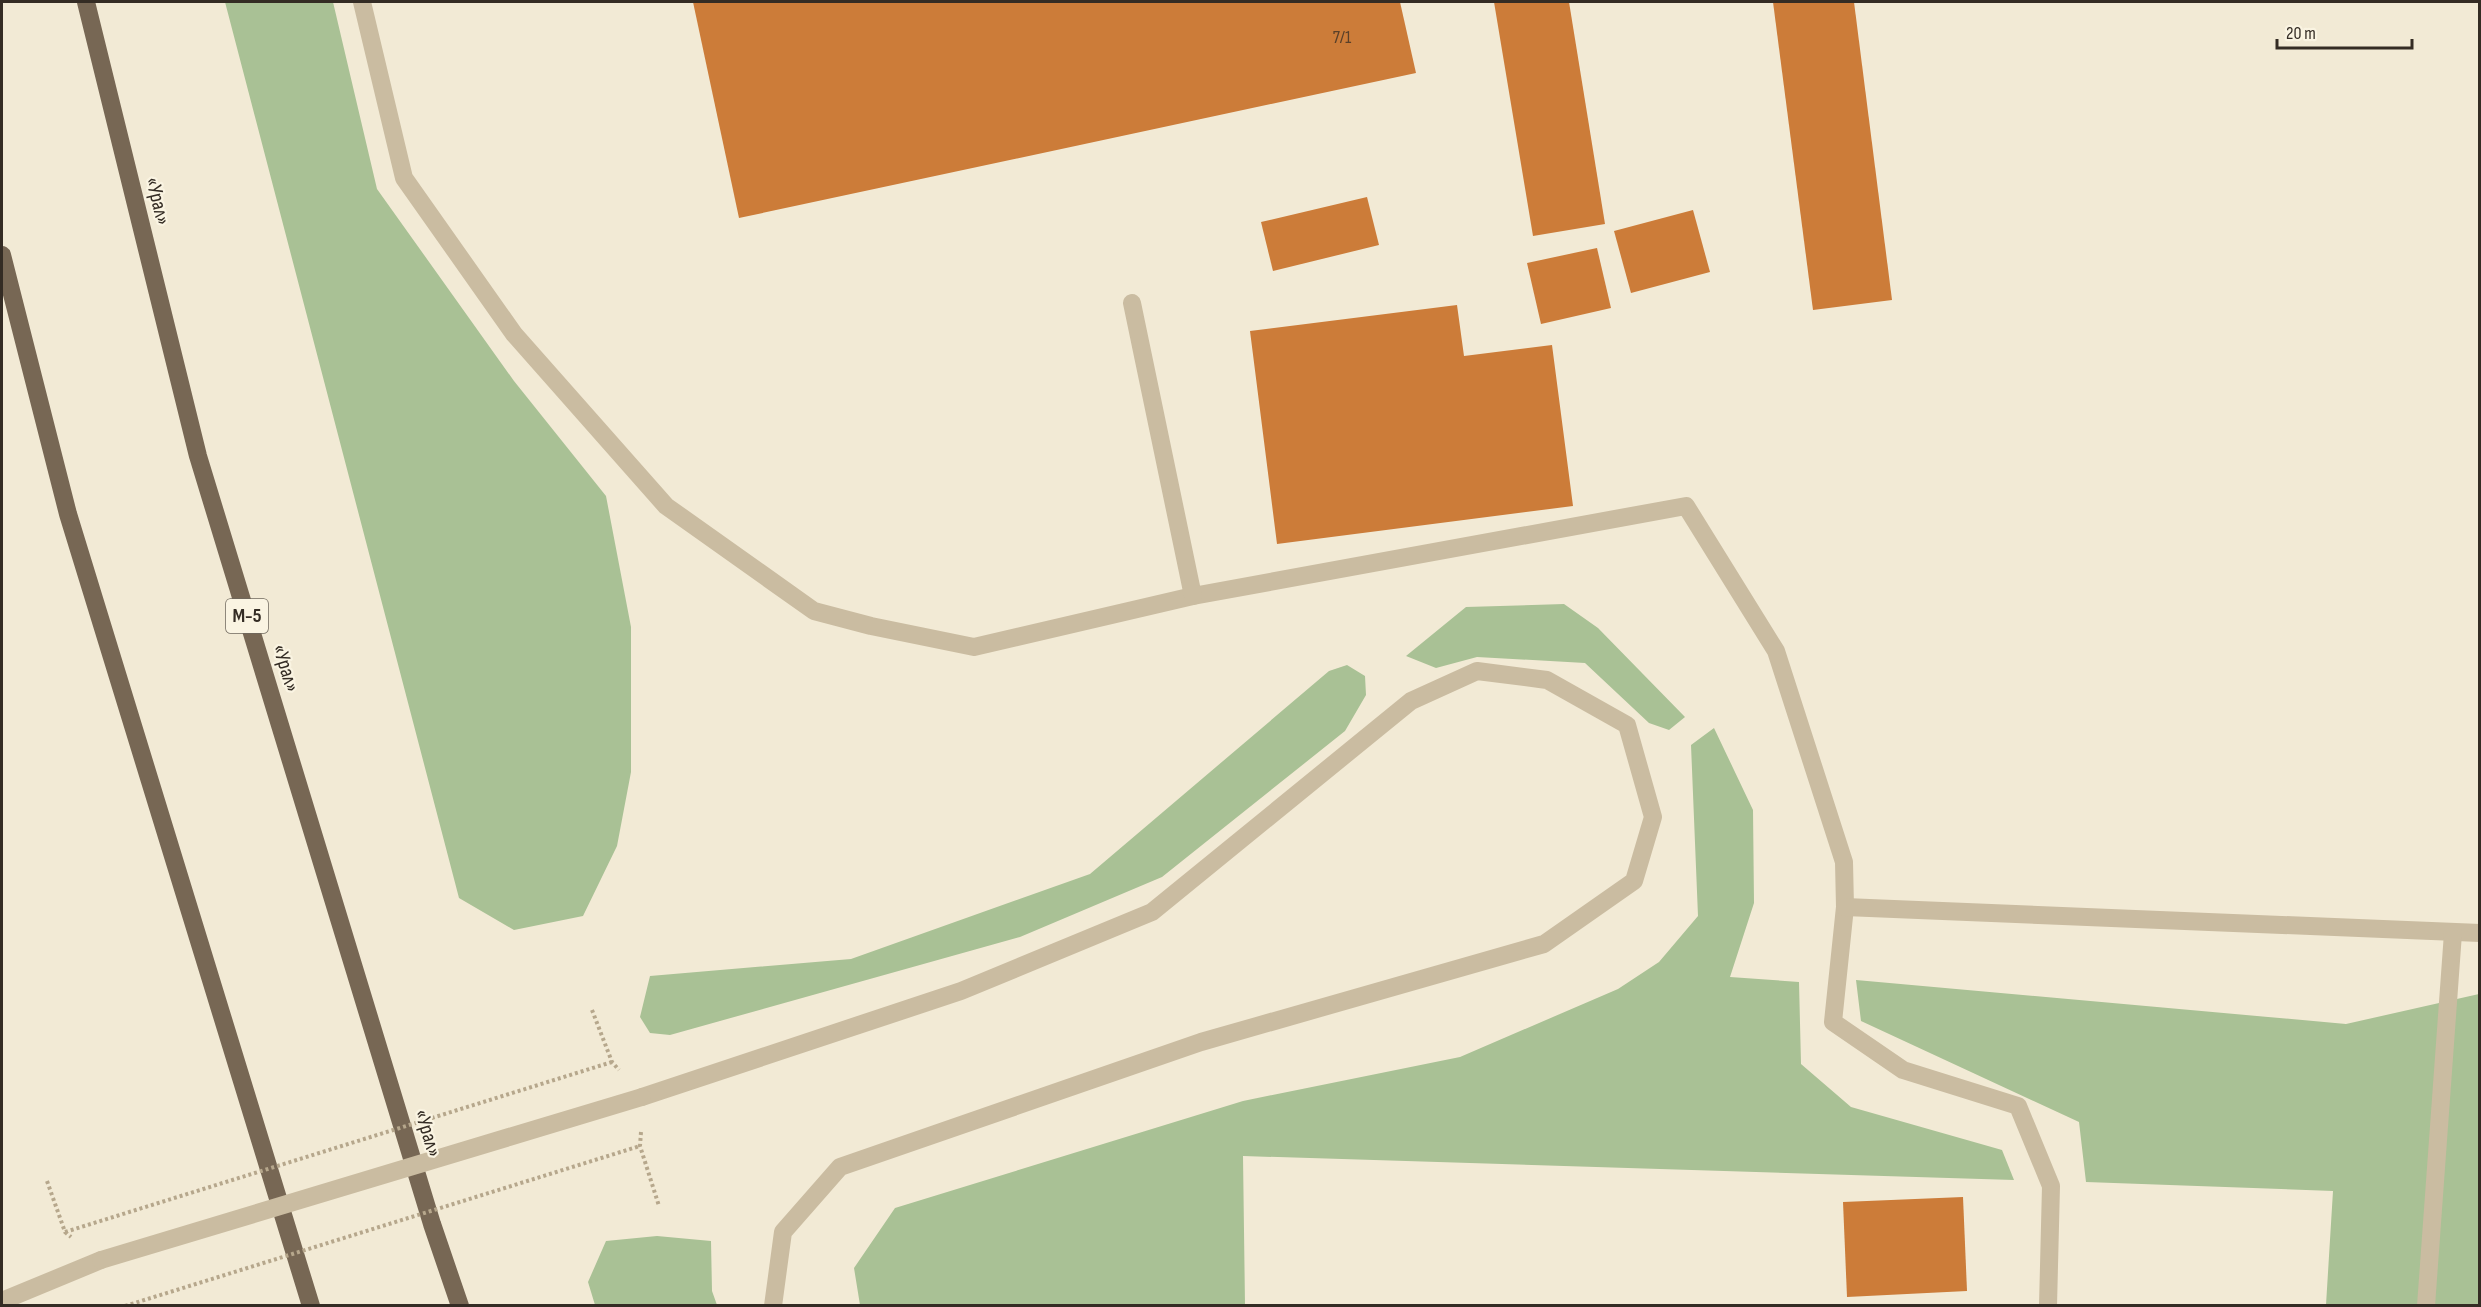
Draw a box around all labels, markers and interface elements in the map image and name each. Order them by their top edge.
scale bar [2277,12,2412,50]
text: 20 m [2286,23,2316,44]
house number: 7/1 [1333,27,1352,48]
street label: «Урал» [140,174,176,228]
road number: М-5 [226,599,268,633]
street label: «Урал» [267,641,305,695]
street label: «Урал» [409,1106,447,1160]

